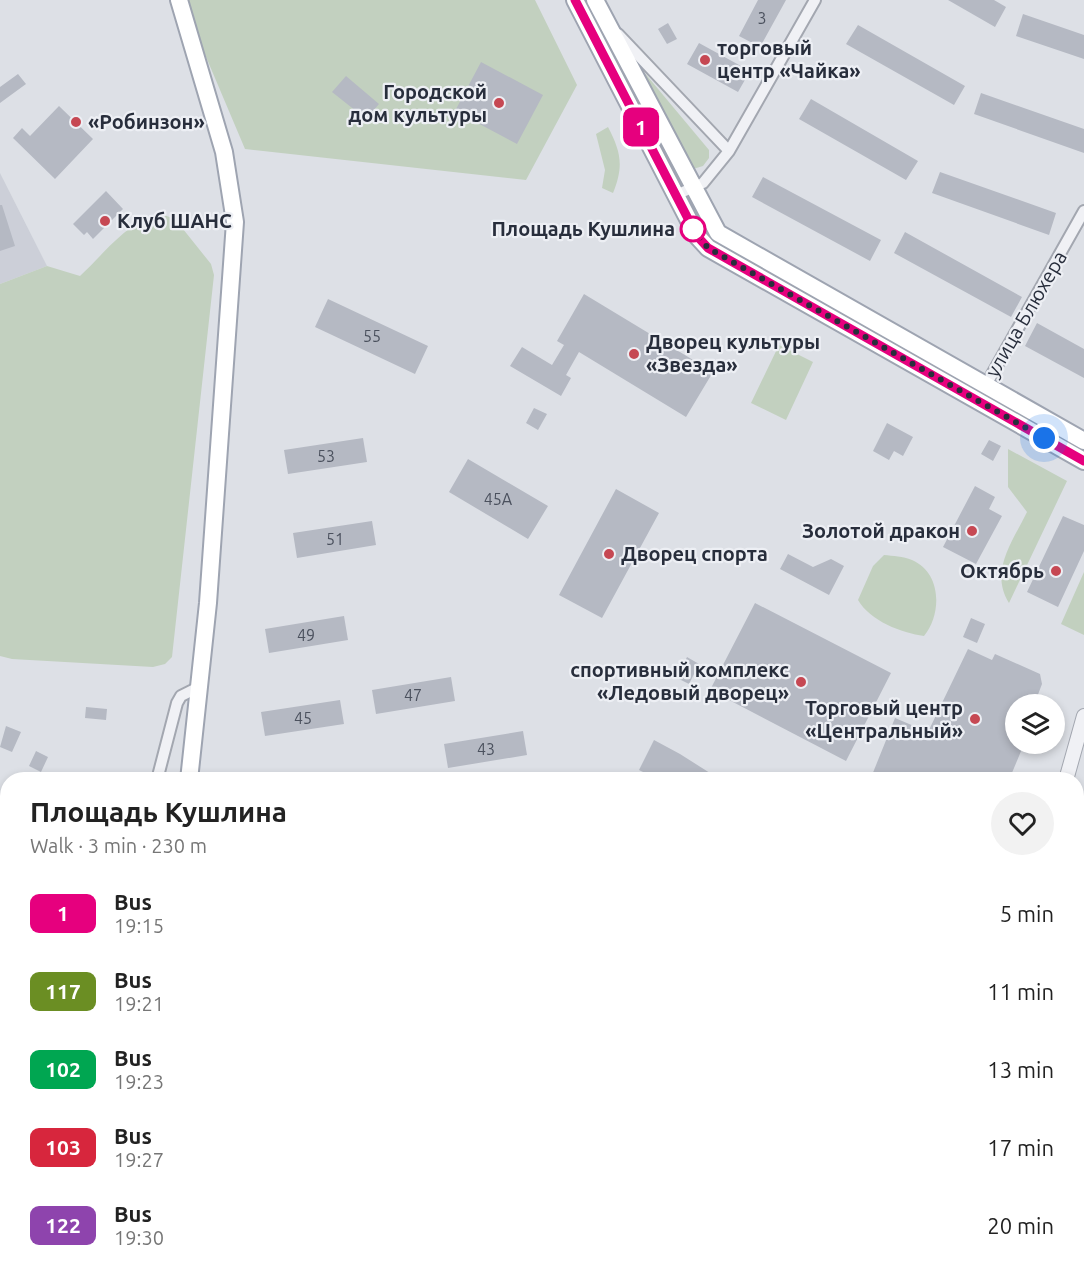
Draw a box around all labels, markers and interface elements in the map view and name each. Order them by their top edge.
house number: 3 [757,9,767,27]
place label: торговый центр «Чайка» [717,36,861,82]
marker: торговый центр «Чайка» [698,53,712,67]
place label: Городской дом культуры [348,80,487,126]
marker: Городской дом культуры [492,96,506,110]
line badge: 1 [622,108,660,146]
place label: «Робинзон» [88,110,205,133]
marker: «Робинзон» [69,115,83,129]
text: 1 [635,115,647,139]
place label: Клуб ШАНС [117,209,232,232]
marker: Клуб ШАНС [98,214,112,228]
marker: Площадь Кушлина [680,216,706,242]
place label: Площадь Кушлина [491,217,675,240]
street label: улица Блюхера [980,247,1071,381]
house number: 55 [363,327,381,345]
place label: Дворец культуры «Звезда» [646,330,820,376]
marker: Дворец культуры «Звезда» [627,347,641,361]
your location [1029,423,1059,453]
house number: 53 [317,447,335,465]
house number: 45А [484,490,513,508]
place label: Золотой дракон [802,519,960,542]
marker: Золотой дракон [965,524,979,538]
house number: 51 [326,530,344,548]
place label: Дворец спорта [621,542,768,565]
marker: Дворец спорта [602,547,616,561]
place label: Октябрь [960,559,1044,582]
marker: Октябрь [1049,564,1063,578]
house number: 49 [297,626,315,644]
place label: спортивный комплекс «Ледовый дворец» [570,658,789,704]
marker: спортивный комплекс «Ледовый дворец» [794,675,808,689]
house number: 47 [404,686,422,704]
map controls [1005,694,1065,754]
button: layers [1005,694,1065,754]
place label: Торговый центр «Центральный» [805,696,963,742]
house number: 45 [294,709,312,727]
marker: Торговый центр «Центральный» [968,712,982,726]
house number: 43 [477,740,495,758]
button: heart [991,792,1054,855]
text: Площадь Кушлина [30,796,287,827]
text: Walk · 3 min · 230 m [30,834,207,857]
text: Bus [114,889,152,914]
text: 1 [57,901,69,925]
text: 5 min [1000,901,1054,926]
text: 19:15 [114,914,164,937]
text: Bus [114,967,152,992]
text: 117 [45,979,81,1003]
text: 11 min [987,979,1054,1004]
text: 19:21 [114,992,164,1015]
text: Bus [114,1045,152,1070]
text: 102 [45,1057,81,1081]
text: 13 min [987,1057,1054,1082]
text: 19:23 [114,1070,164,1093]
text: Bus [114,1123,152,1148]
text: 103 [45,1135,81,1159]
text: 17 min [987,1135,1054,1160]
text: 19:27 [114,1148,164,1171]
text: Bus [114,1201,152,1226]
text: 122 [45,1213,81,1237]
text: 20 min [987,1213,1054,1238]
text: 19:30 [114,1226,164,1249]

